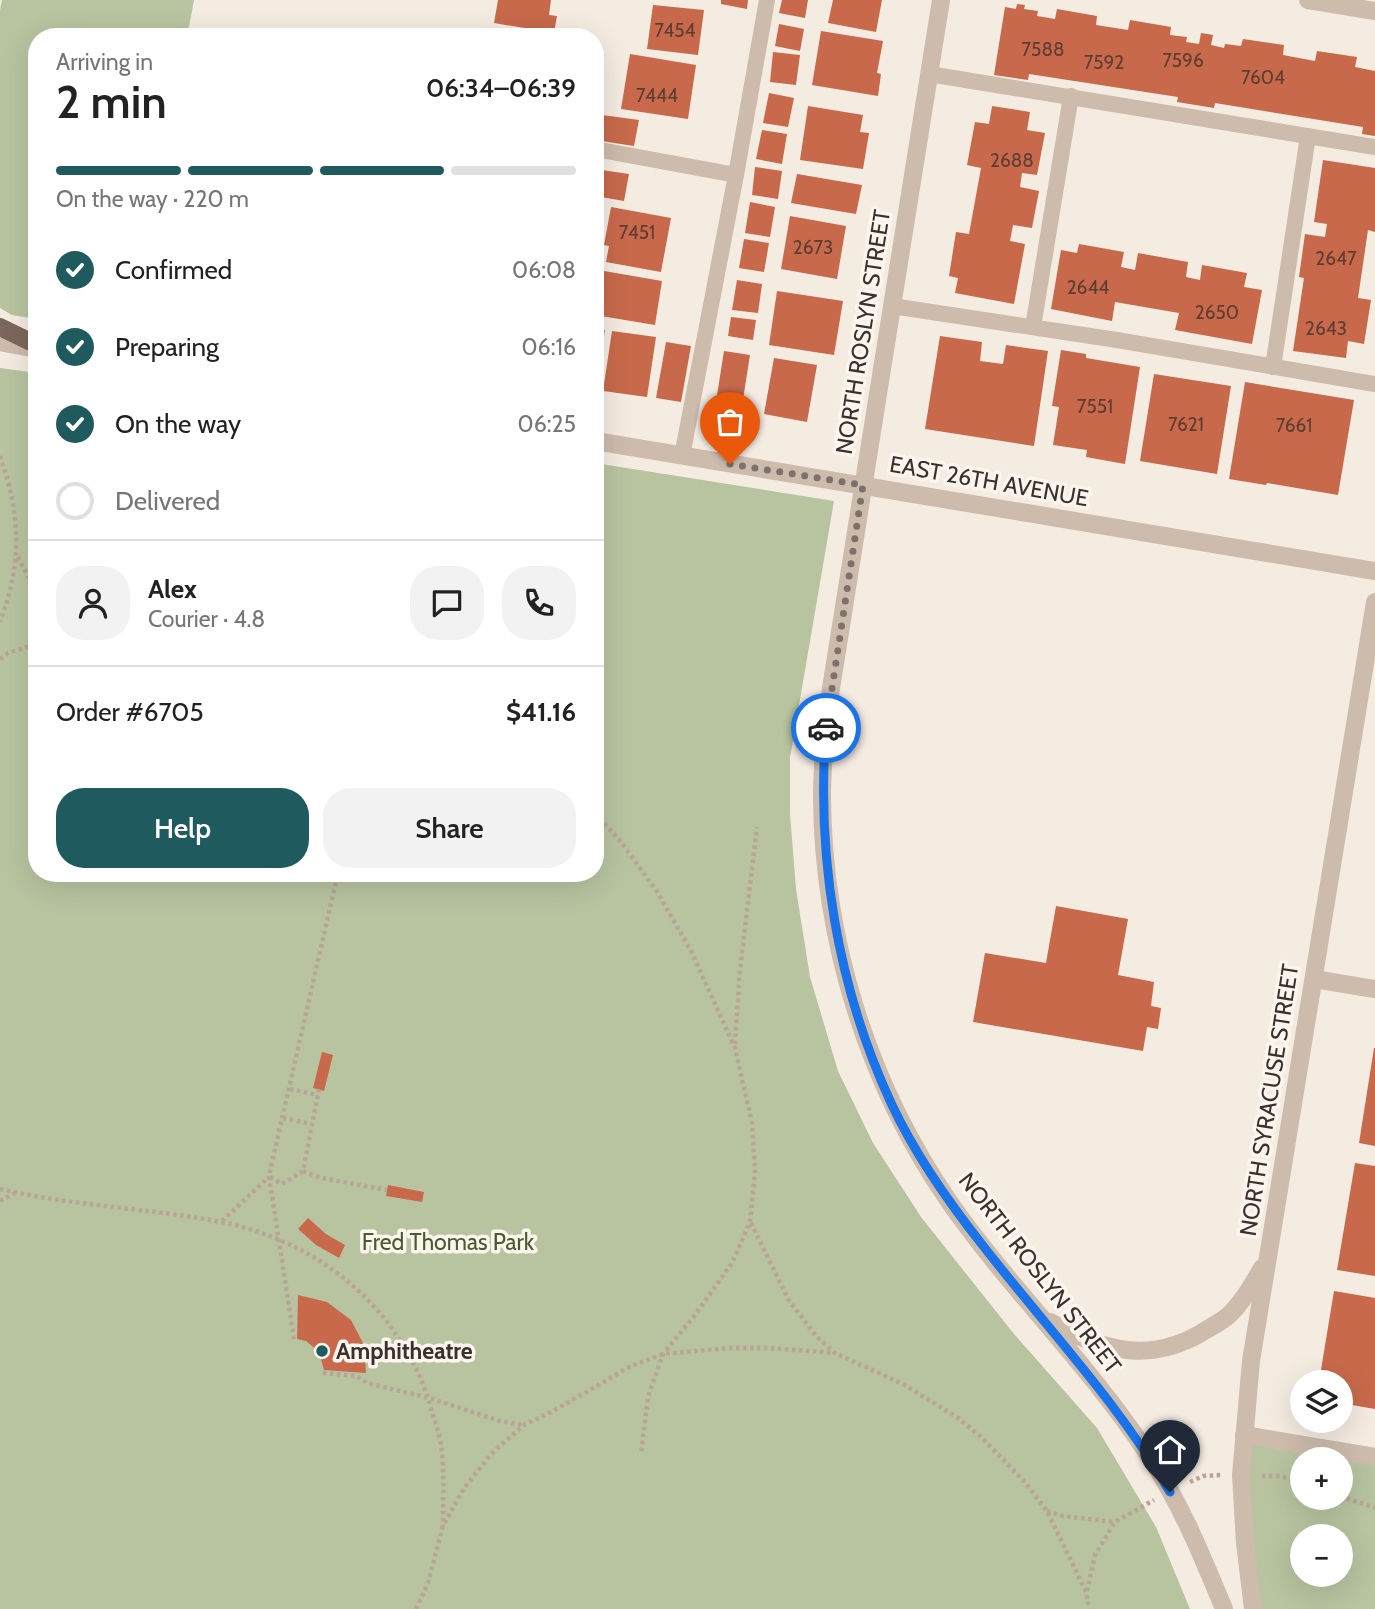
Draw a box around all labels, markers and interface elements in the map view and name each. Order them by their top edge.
house number: 7454 [654,19,696,42]
house number: 7588 [1022,38,1064,61]
text: Arriving in [56,48,153,76]
house number: 7596 [1162,49,1204,72]
house number: 7592 [1084,51,1124,74]
house number: 7604 [1241,66,1285,89]
text: 06:34–06:39 [426,72,576,104]
text: 2 min [56,74,167,130]
house number: 7444 [636,84,678,107]
house number: 2688 [990,149,1034,172]
text: On the way · 220 m [56,185,249,213]
street label: NORTH ROSLYN STREET [830,208,896,456]
house number: 7451 [619,221,655,244]
house number: 2673 [793,236,833,259]
house number: 2647 [1315,247,1357,270]
icon: check [56,251,94,289]
text: Confirmed [115,254,232,286]
text: 06:08 [512,256,576,284]
house number: 2644 [1067,276,1109,299]
house number: 2650 [1195,301,1239,324]
house number: 2643 [1305,317,1347,340]
icon: check [56,328,94,366]
text: Preparing [115,331,219,363]
text: 06:16 [522,333,576,361]
pin [700,392,760,464]
house number: 7551 [1077,395,1113,418]
icon: bag [711,403,749,441]
icon: check [56,405,94,443]
text: On the way [115,408,241,440]
text: 06:25 [518,410,576,438]
house number: 7621 [1168,413,1204,436]
house number: 7661 [1276,414,1312,437]
street label: EAST 26TH AVENUE [887,450,1091,512]
text: Delivered [115,485,220,517]
button: person [56,566,130,640]
button: chat [410,566,484,640]
button: phone [502,566,576,640]
text: Alex [148,573,197,605]
text: Courier · 4.8 [148,605,265,633]
courier [791,693,861,763]
text: Order #6705 [56,696,203,728]
text: $41.16 [506,696,576,728]
icon: car [807,709,845,747]
button: Help [56,788,309,868]
button: Share [323,788,576,868]
street label: NORTH SYRACUSE STREET [1234,962,1304,1238]
street label: NORTH ROSLYN STREET [953,1167,1127,1379]
park label: Fred Thomas Park [362,1228,535,1256]
place label: Amphitheatre [336,1337,473,1365]
marker: Amphitheatre [314,1343,330,1359]
map controls [1290,1370,1353,1587]
button: layers [1290,1370,1353,1433]
pin [1140,1420,1200,1492]
icon: home [1151,1431,1189,1469]
button: + [1290,1447,1353,1510]
button: − [1290,1524,1353,1587]

